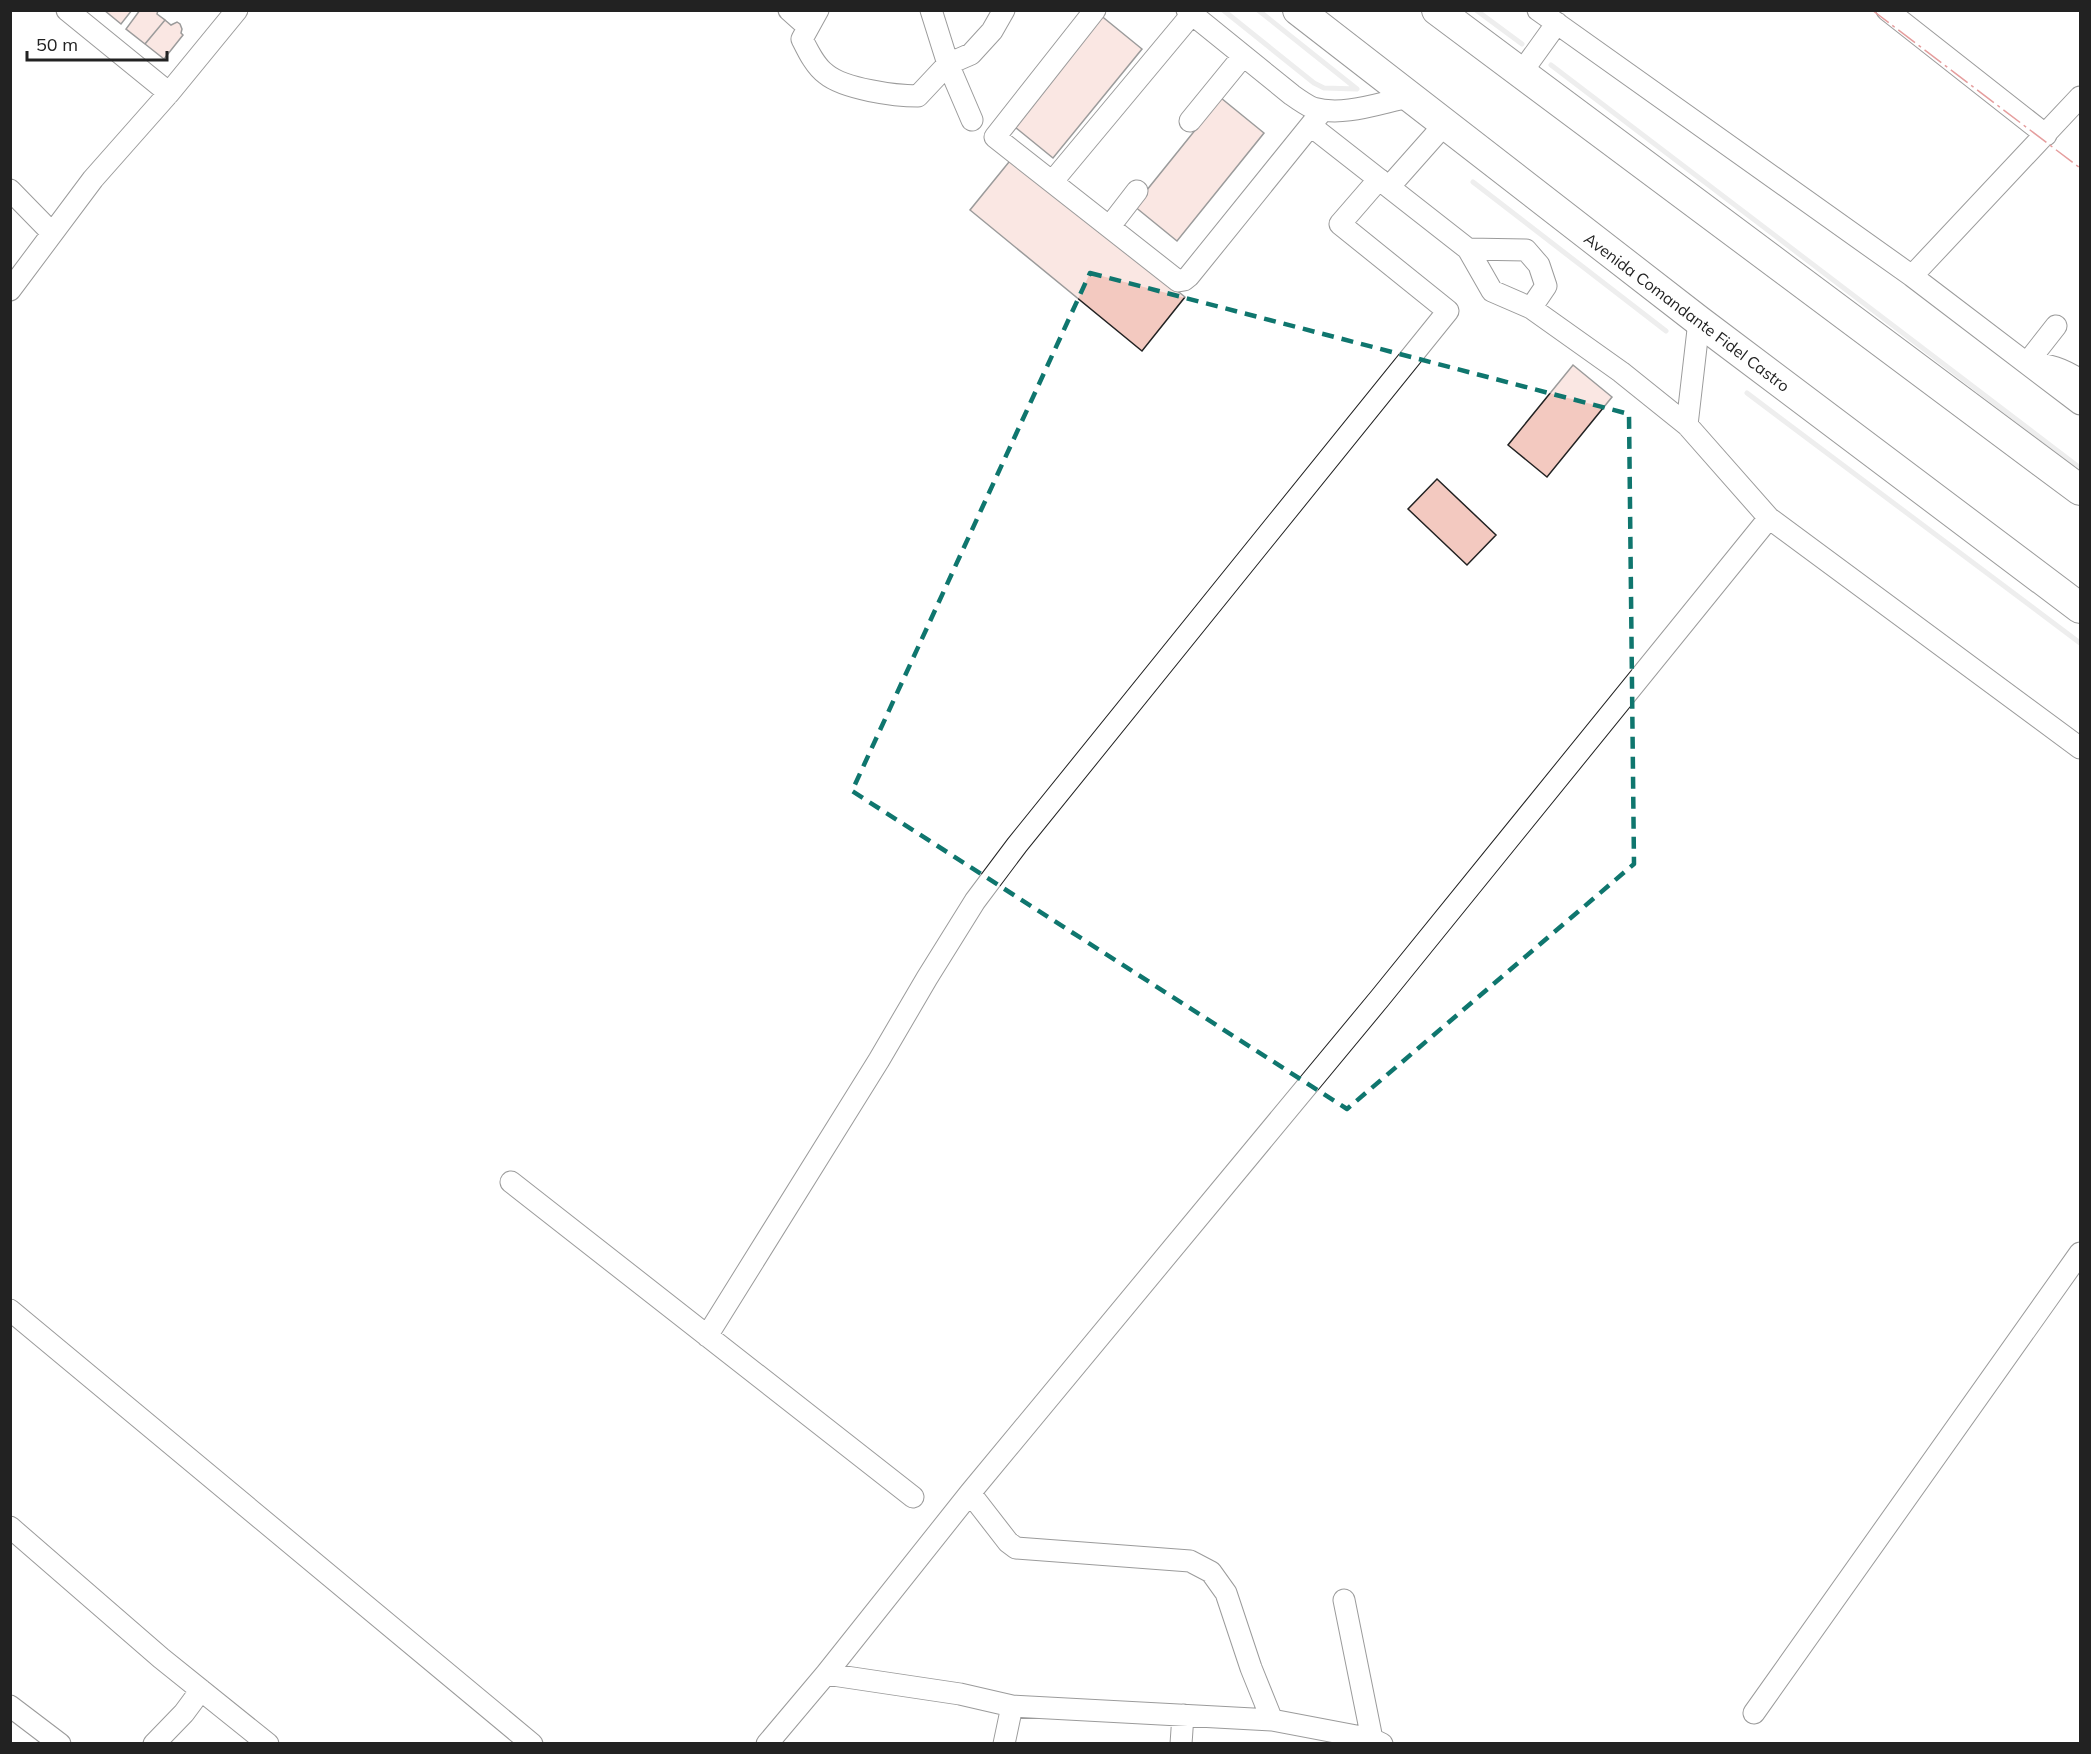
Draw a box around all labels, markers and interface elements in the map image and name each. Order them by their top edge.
scale bar [27,24,166,62]
text: 50 m [36,33,78,56]
street label: Avenida Comandante Fidel Castro [1580,228,1794,396]

